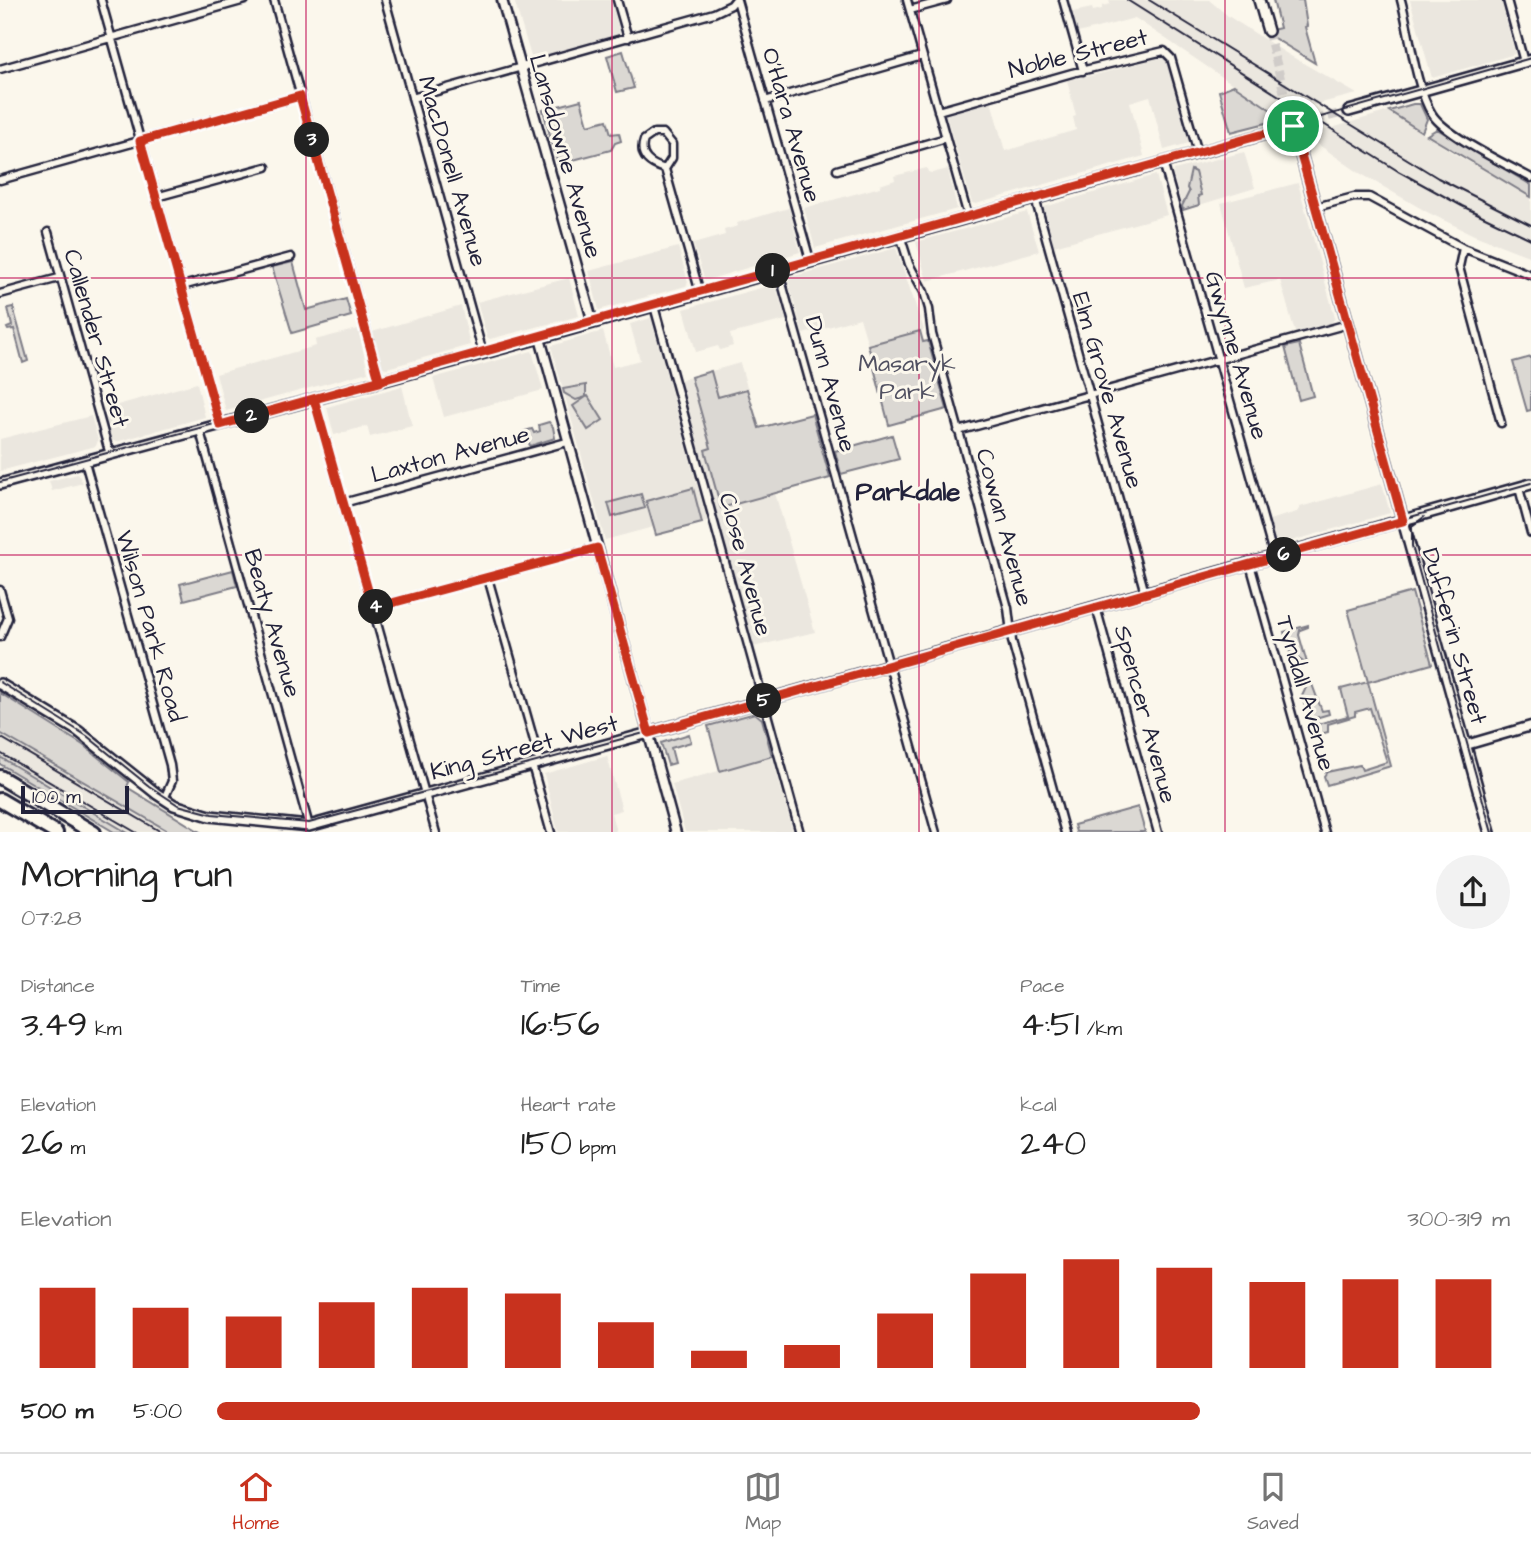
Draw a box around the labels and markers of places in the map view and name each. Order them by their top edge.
pin [1263,96,1323,156]
pin: 3 [294,122,330,158]
pin: 1 [756,254,790,288]
pin: 2 [234,398,270,434]
pin: 6 [1266,538,1302,572]
pin: 4 [358,590,394,624]
pin: 5 [746,684,782,718]

